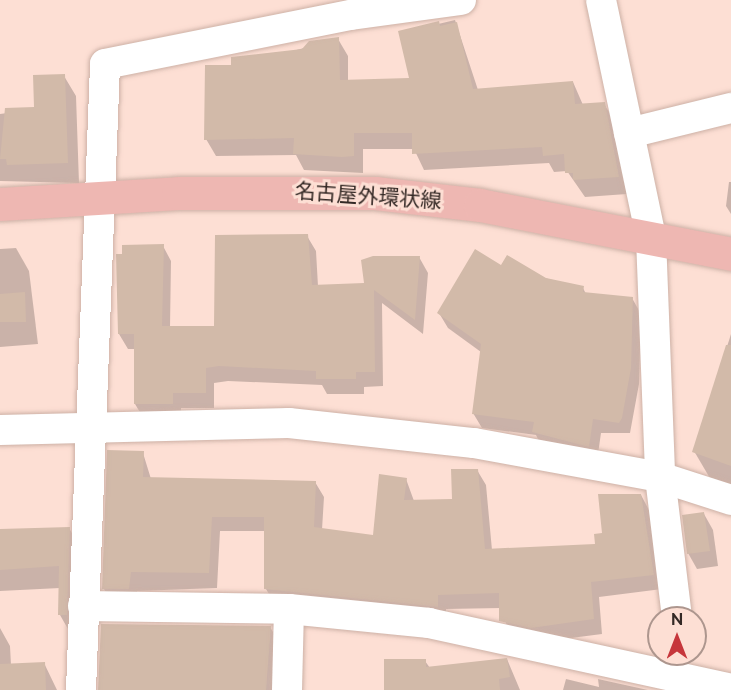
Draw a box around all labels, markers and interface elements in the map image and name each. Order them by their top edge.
street label: 名古屋外環状線 [294,178,442,214]
north arrow [647,606,707,666]
text: N [671,610,683,629]

